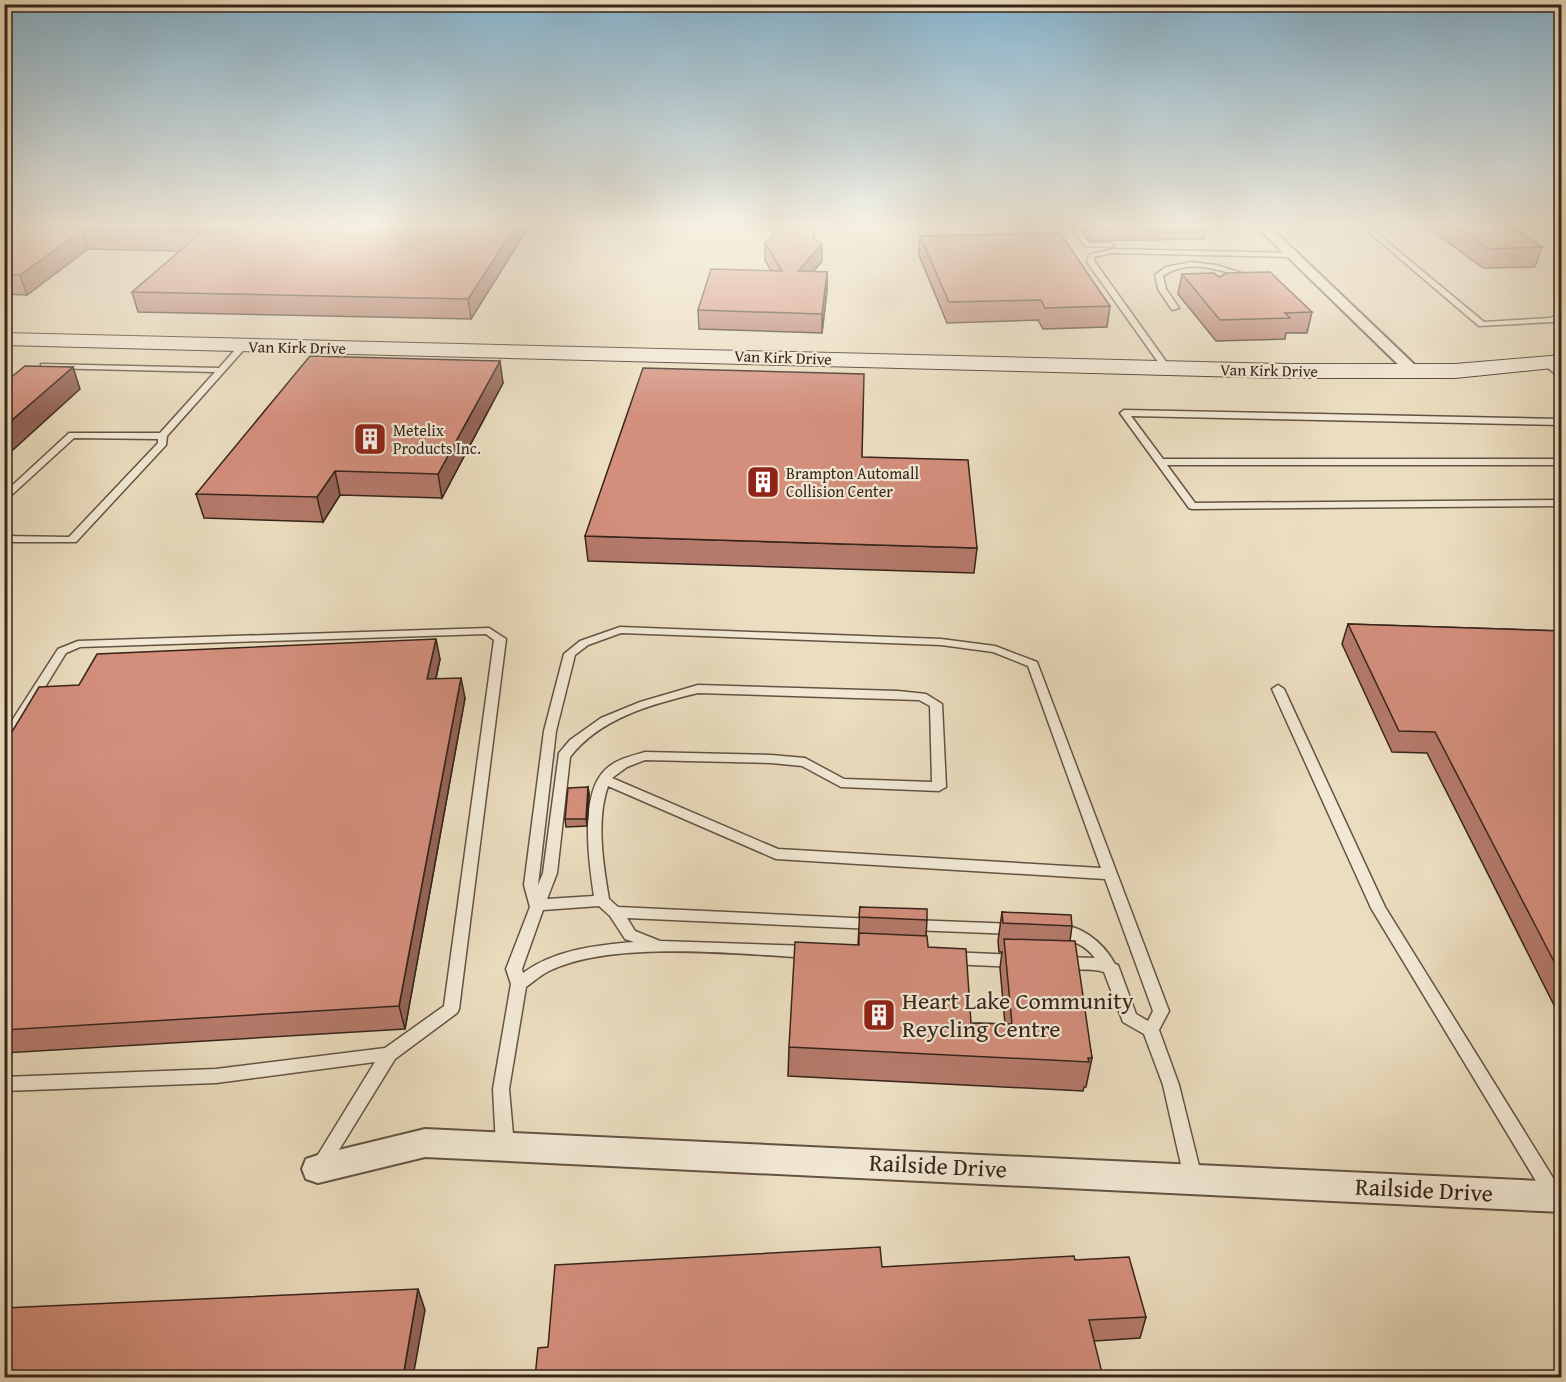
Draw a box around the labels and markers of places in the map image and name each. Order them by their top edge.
place label: Metelix Products Inc. [393,418,481,460]
building icon: Metelix Products Inc. [352,421,388,457]
place label: Brampton Automall Collision Center [786,461,919,503]
building icon: Brampton Automall Collision Center [745,464,781,500]
place label: Heart Lake Community Reycling Centre [902,983,1134,1046]
building icon: Heart Lake Community Reycling Centre [861,997,897,1033]

